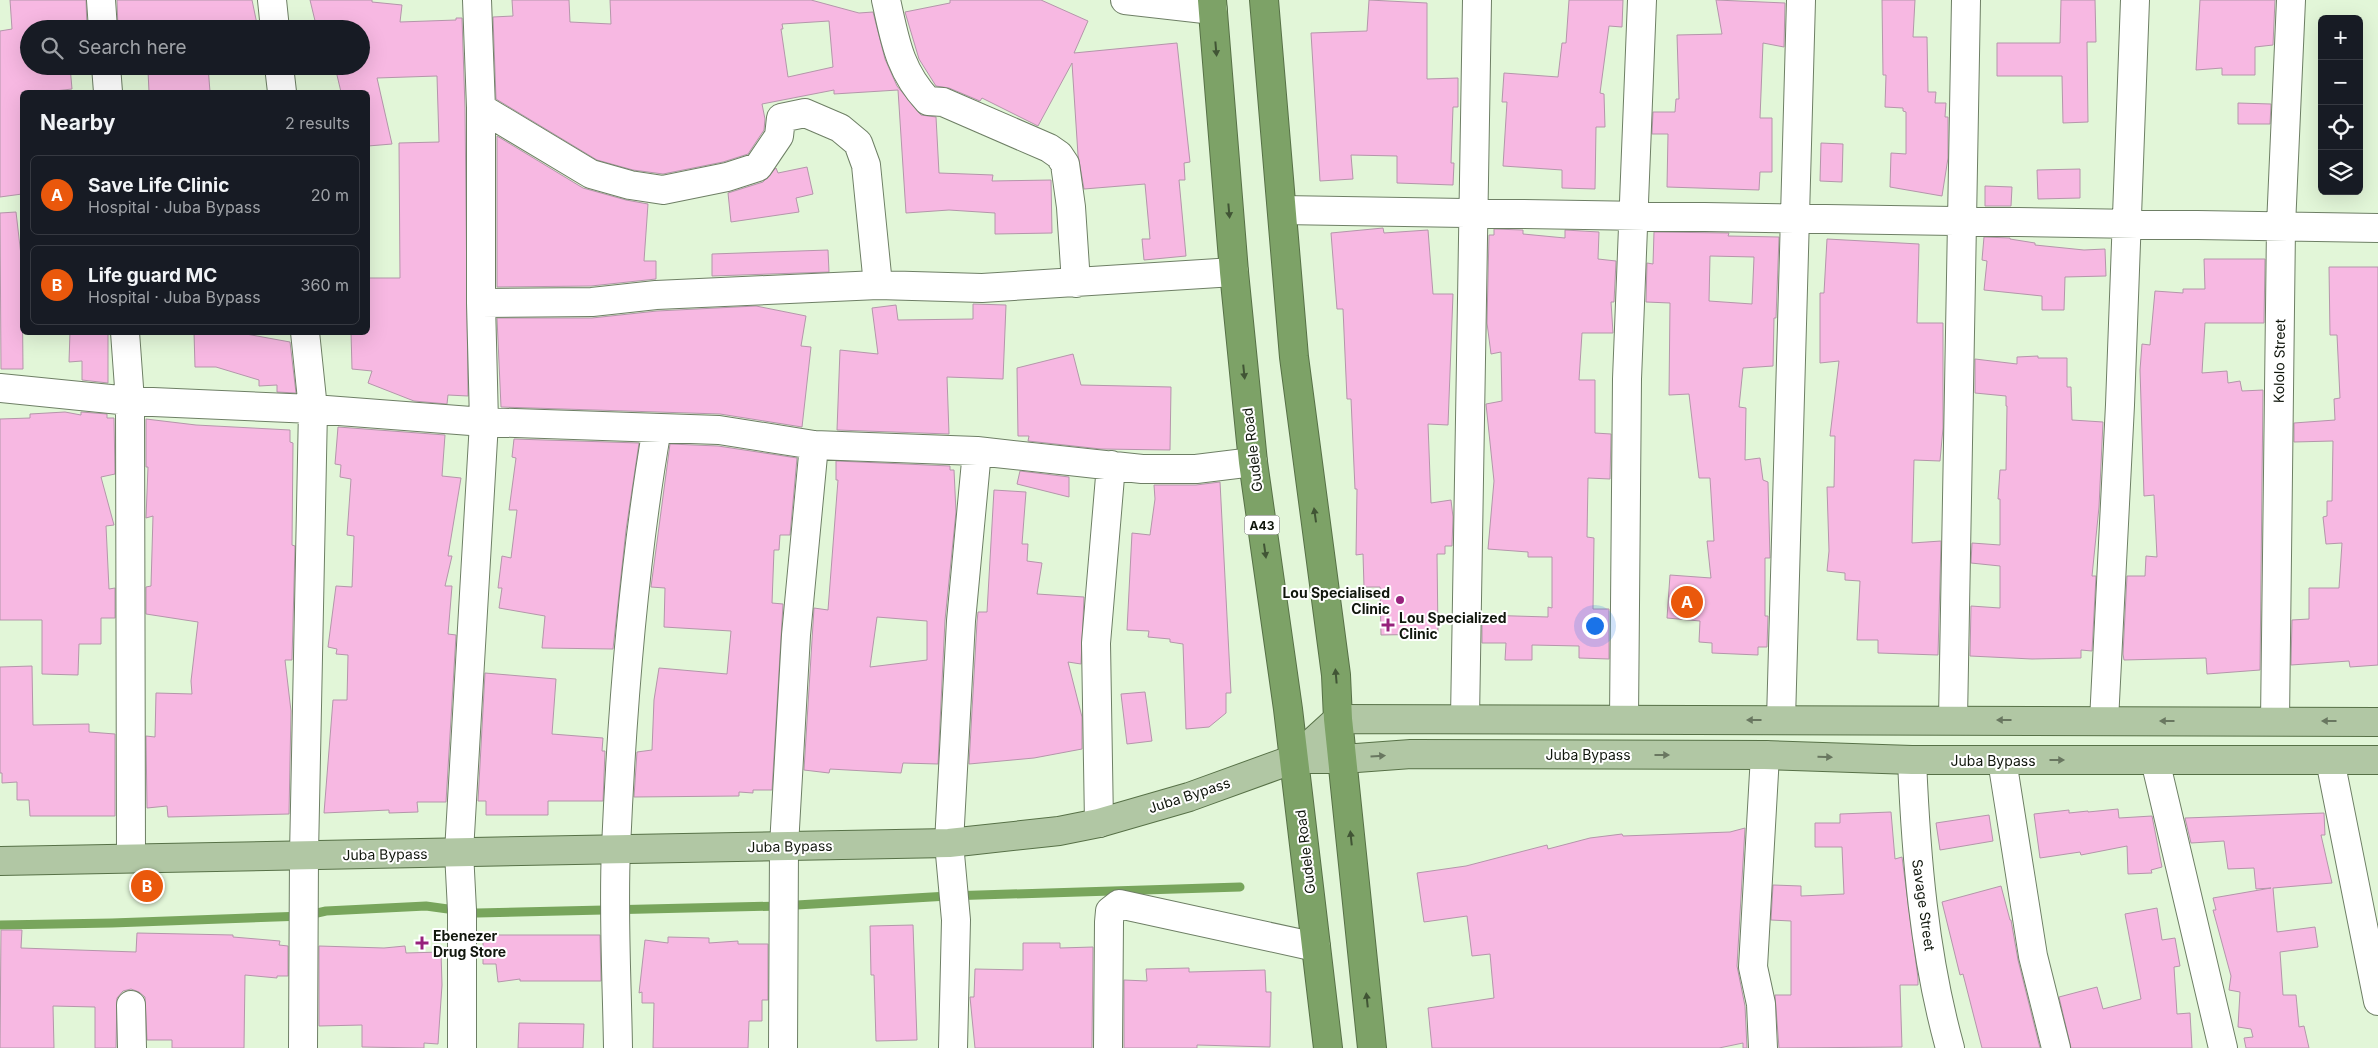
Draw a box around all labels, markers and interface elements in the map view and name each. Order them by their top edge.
map controls [2318,15,2363,195]
button: + [2318,15,2363,60]
search box [20,20,370,75]
icon: search [38,34,66,62]
text: Search here [78,36,187,59]
one-way arrow [1212,41,1220,57]
button: − [2318,60,2363,105]
button: locate [2318,105,2363,150]
text: Nearby [40,110,115,135]
text: 2 results [285,113,350,133]
button: layers [2318,150,2363,195]
text: Save Life Clinic [88,174,229,197]
text: A [51,185,63,205]
text: 20 m [311,185,349,205]
text: Hospital · Juba Bypass [88,197,261,217]
one-way arrow [1225,203,1233,219]
text: Life guard MC [88,264,217,287]
text: B [52,275,62,295]
text: 360 m [301,275,349,295]
text: Hospital · Juba Bypass [88,287,261,307]
street label: Kololo Street [2270,318,2288,403]
one-way arrow [1240,365,1248,381]
street label: Gudele Road [1238,407,1266,493]
one-way arrow [1311,507,1319,523]
road number: A43 [1244,516,1280,534]
one-way arrow [1262,543,1270,559]
pin: A [1671,583,1703,621]
place label: Lou Specialised Clinic [1282,584,1390,617]
marker: Lou Specialised Clinic [1394,594,1406,606]
place label: Lou Specialized Clinic [1399,609,1507,642]
your location [1582,613,1608,639]
marker: Lou Specialized Clinic [1381,618,1395,632]
one-way arrow [1332,668,1340,684]
one-way arrow [1746,716,1762,724]
one-way arrow [1996,716,2012,724]
one-way arrow [2159,717,2175,725]
one-way arrow [2321,717,2337,725]
street label: Juba Bypass [1545,746,1631,763]
one-way arrow [1655,751,1671,759]
one-way arrow [1370,752,1386,760]
street label: Juba Bypass [1950,752,2036,769]
one-way arrow [1817,753,1833,761]
one-way arrow [2050,756,2066,764]
street label: Juba Bypass [1146,774,1232,816]
street label: Gudele Road [1291,809,1319,895]
one-way arrow [1347,830,1355,846]
street label: Juba Bypass [747,837,833,855]
street label: Juba Bypass [342,845,428,863]
street label: Savage Street [1909,858,1939,952]
pin: B [131,867,163,905]
place label: Ebenezer Drug Store [433,927,506,960]
marker: Ebenezer Drug Store [415,936,429,950]
one-way arrow [1363,991,1371,1007]

